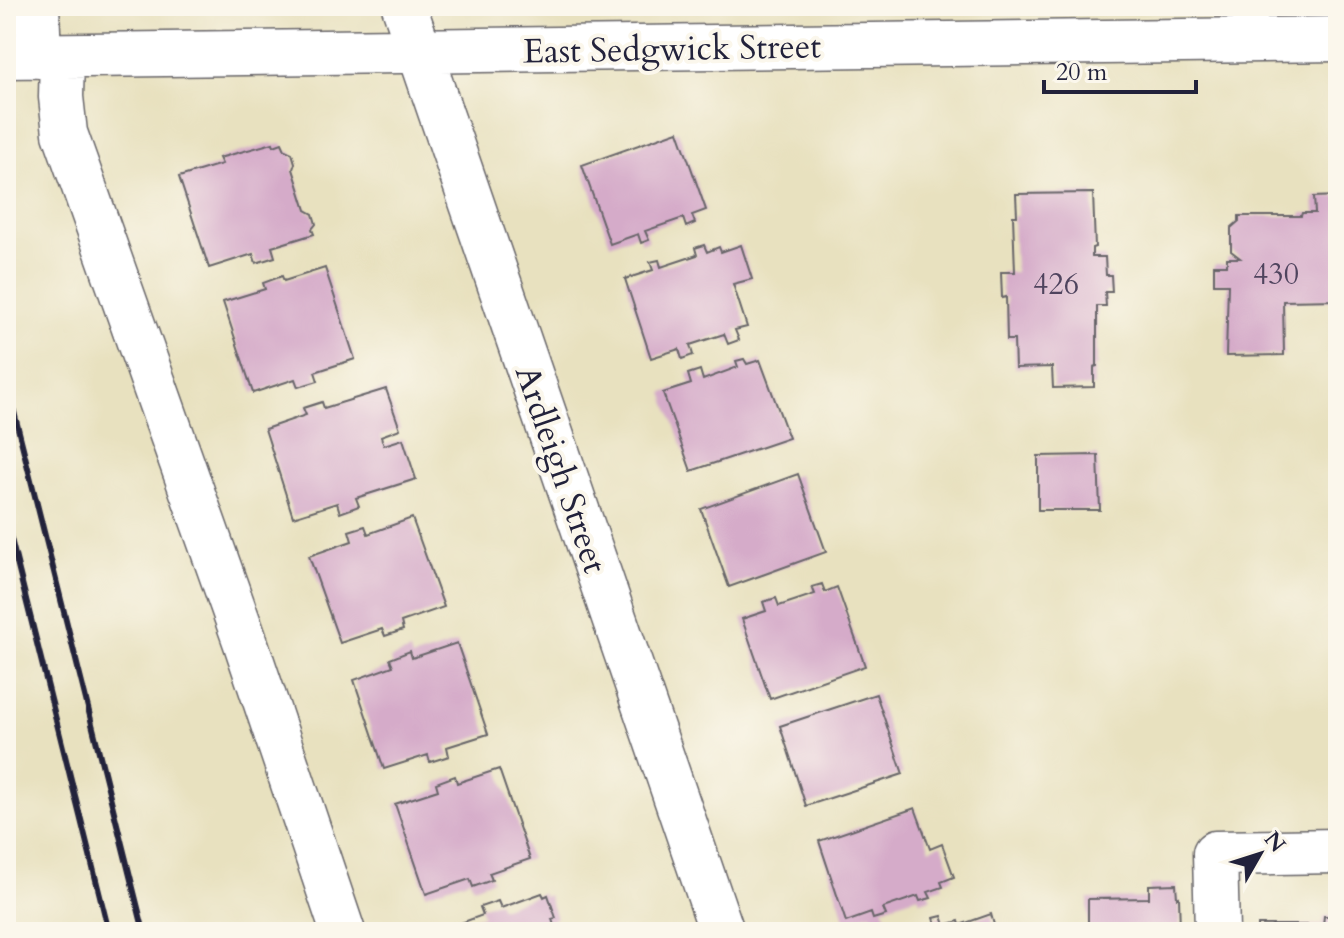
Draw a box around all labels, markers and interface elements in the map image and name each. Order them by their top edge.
street label: East Sedgwick Street [523,23,822,75]
scale bar [1044,44,1196,94]
text: 20 m [1056,56,1108,89]
house number: 430 [1253,254,1299,295]
house number: 426 [1033,264,1079,305]
street label: Ardleigh Street [504,359,618,580]
north arrow [1220,814,1300,894]
text: N [1257,825,1292,859]

